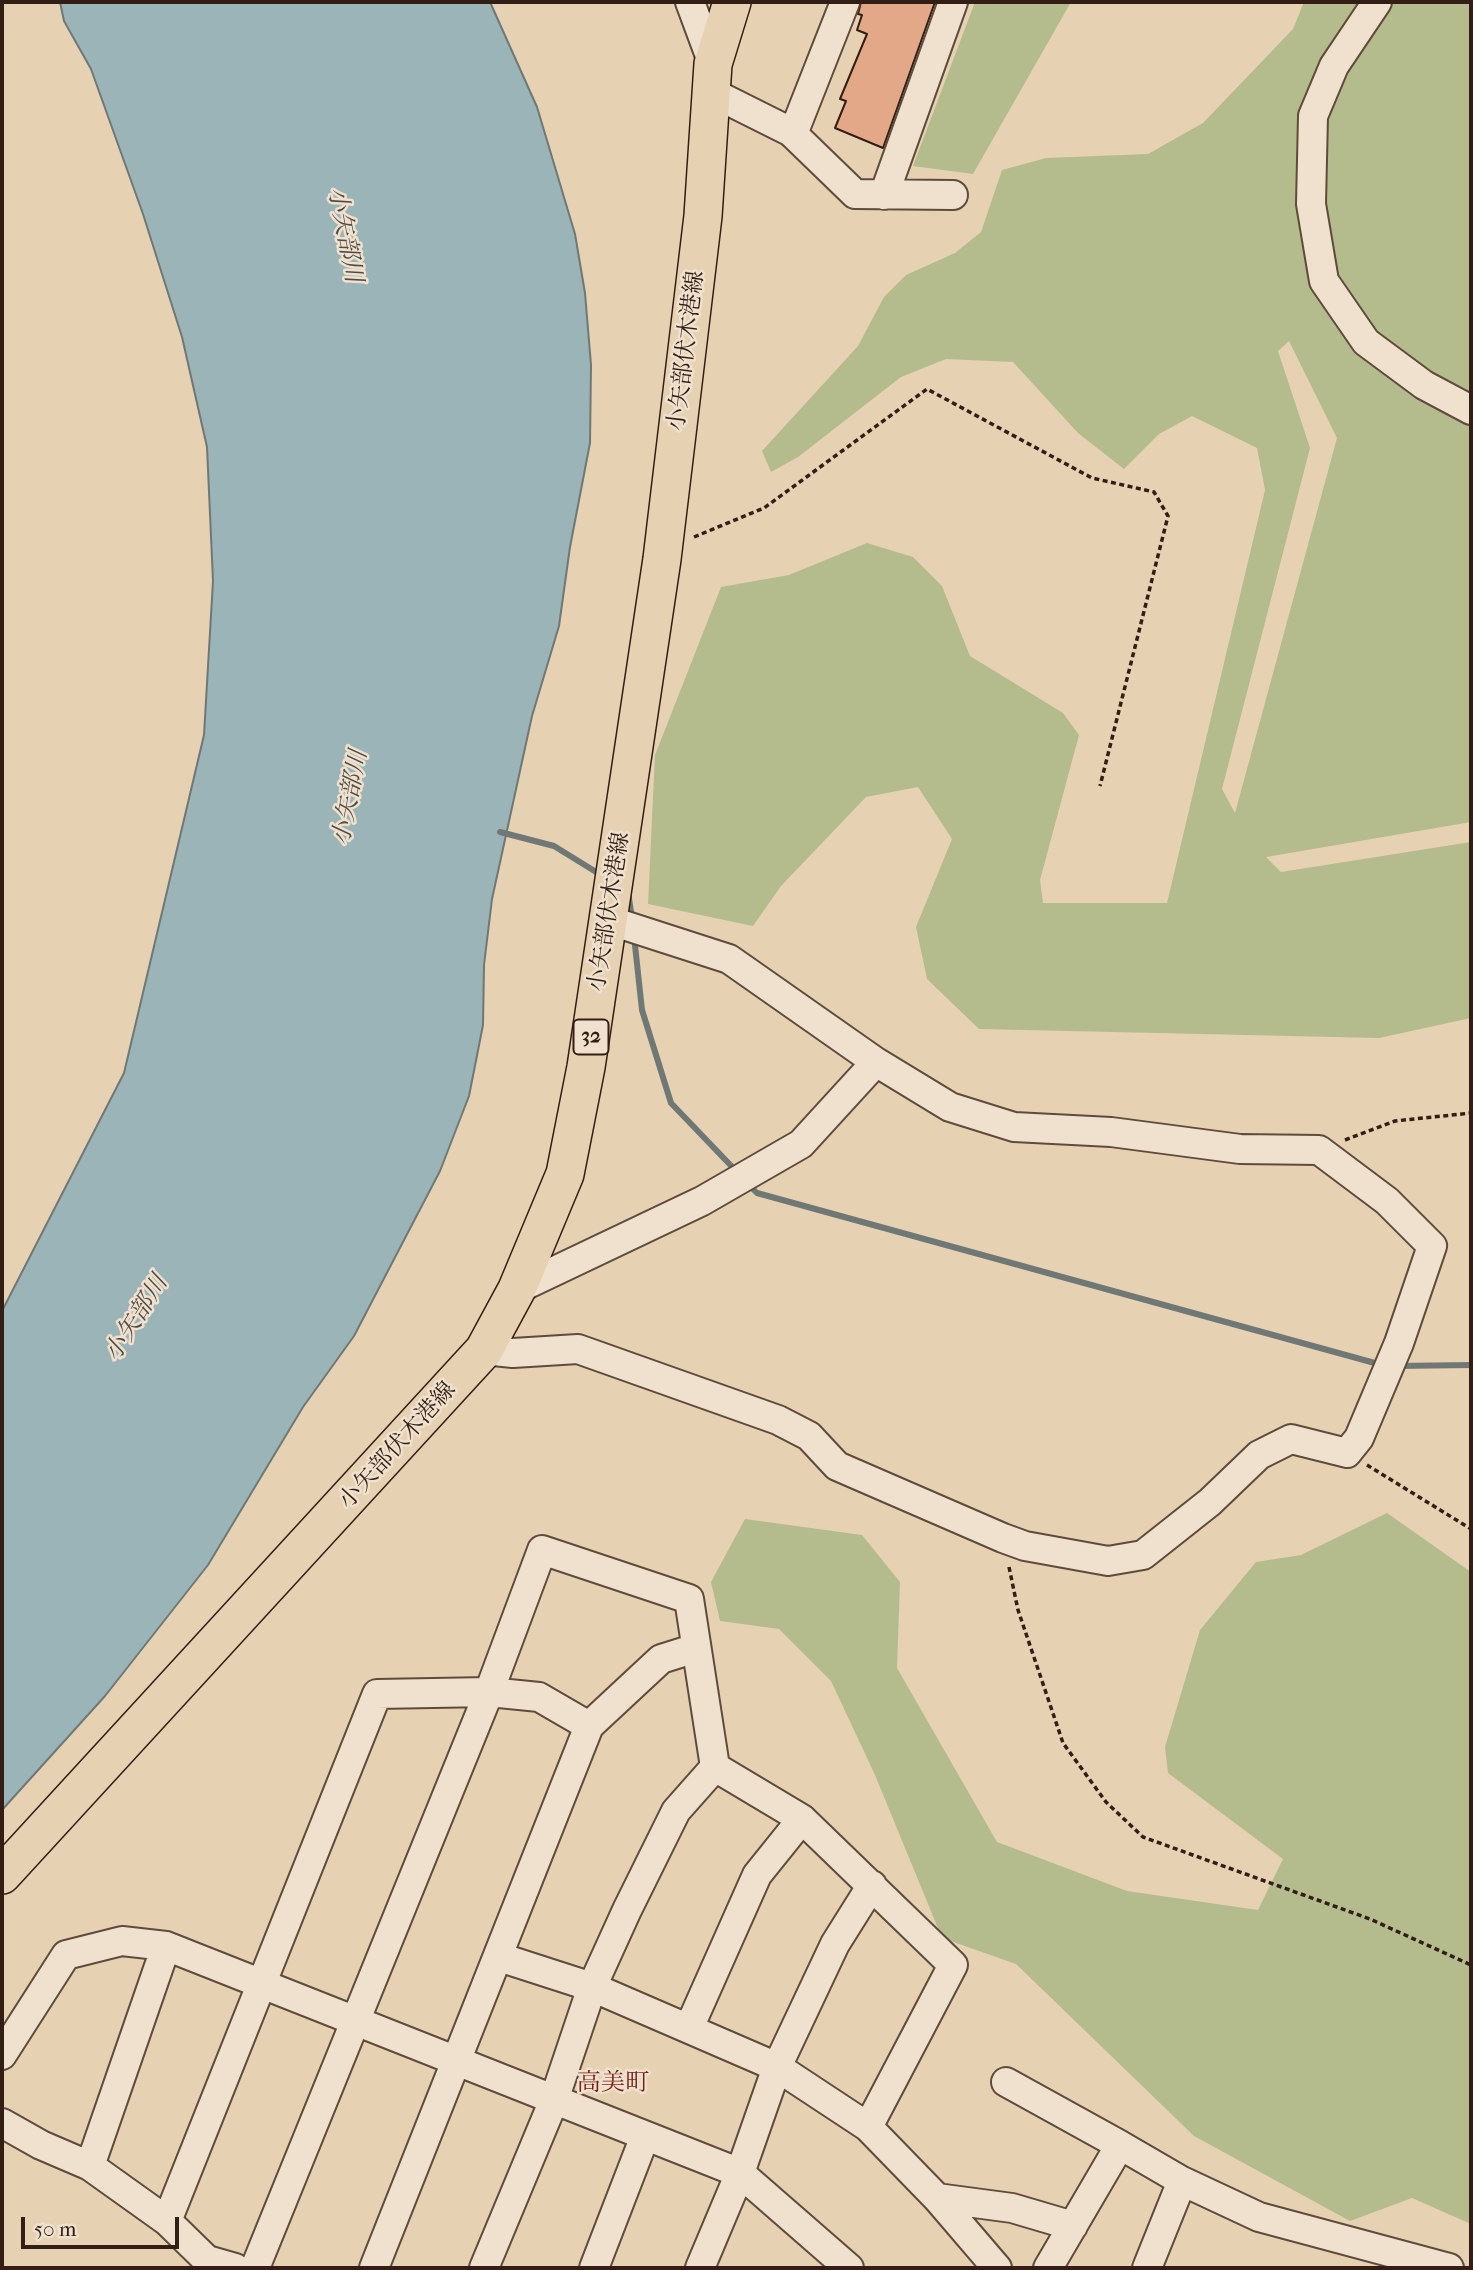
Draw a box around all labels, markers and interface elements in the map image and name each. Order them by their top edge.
water label: 小矢部川 [321,185,367,285]
street label: 小矢部伏木港線 [663,269,711,433]
water label: 小矢部川 [328,748,374,848]
street label: 小矢部伏木港線 [584,830,636,994]
road number: 32 [574,1020,608,1054]
water label: 小矢部川 [99,1271,175,1367]
street label: 小矢部伏木港線 [334,1377,462,1515]
district label: 高美町 [577,2070,649,2098]
scale bar [24,2204,182,2248]
text: 50 m [34,2217,77,2241]

